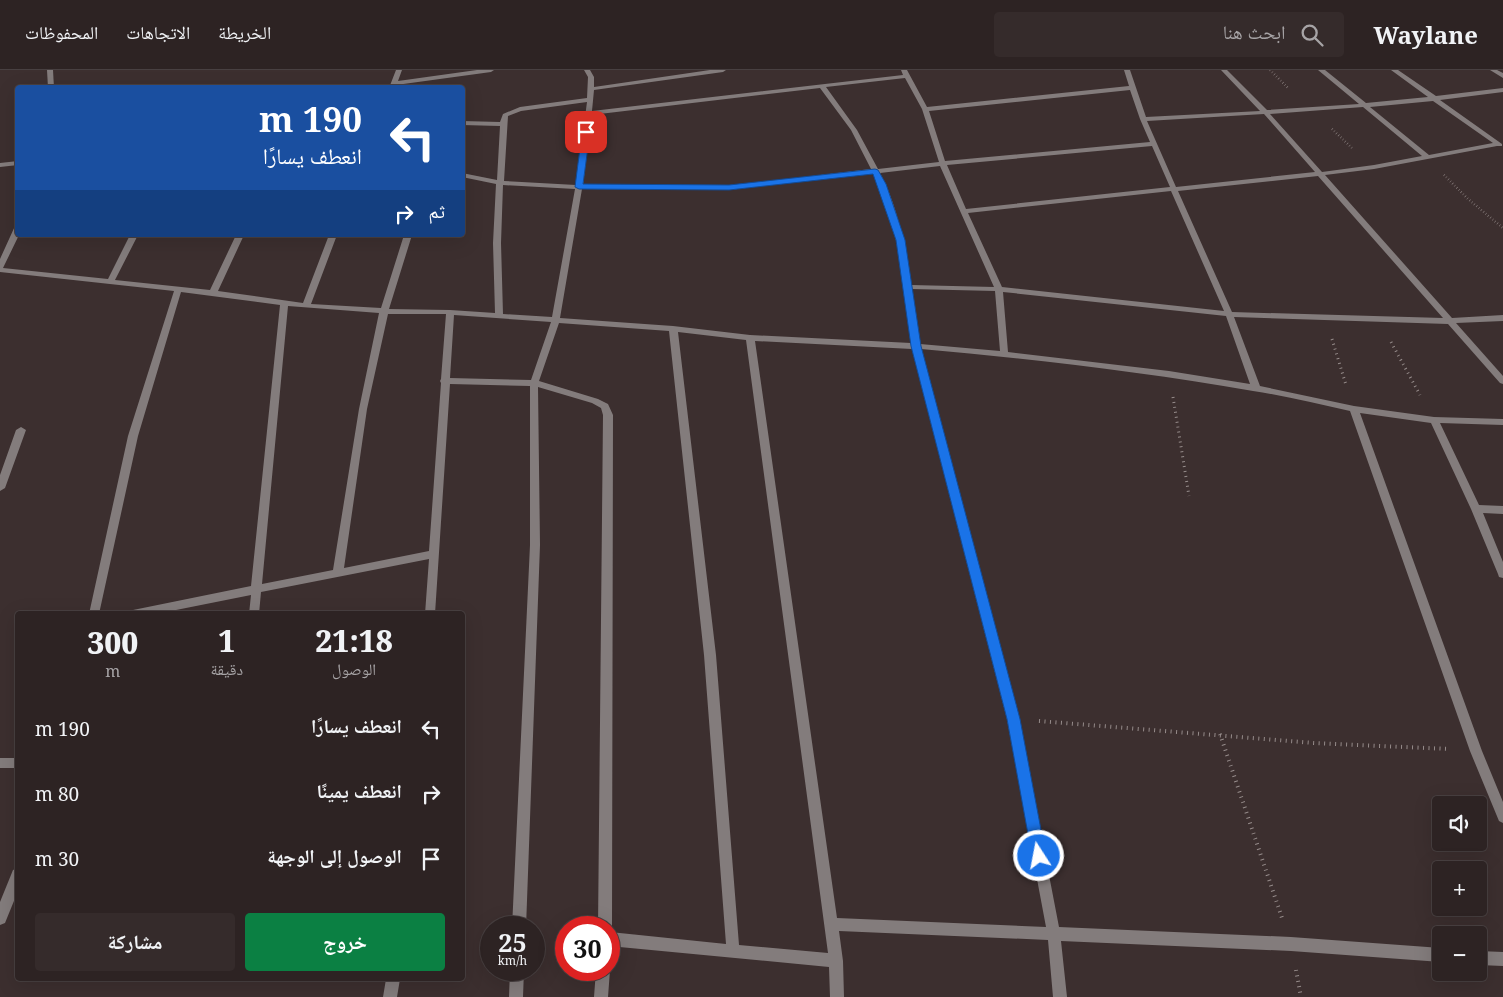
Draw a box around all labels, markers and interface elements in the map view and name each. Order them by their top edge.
search box [994,12,1344,57]
text: Waylane [1374,18,1478,51]
text: ابحث هنا [1223,19,1286,45]
text: المحفوظات [25,20,98,44]
text: الاتجاهات [126,20,190,44]
text: الخريطة [218,20,271,44]
icon: search [1298,21,1326,49]
text: 190 m [259,95,362,142]
icon: left [380,105,445,170]
pin [565,111,607,153]
icon: arrive [572,118,600,146]
text: انعطف يسارًا [263,140,362,170]
text: ثم [428,198,445,224]
icon: right [390,200,418,228]
text: 1 [218,620,235,661]
text: 21:18 [315,620,393,661]
text: 300 [87,622,138,663]
text: دقيقة [211,658,243,680]
text: الوصول [332,658,376,680]
text: m [105,660,120,682]
text: انعطف يسارًا [311,713,402,739]
icon: left [417,715,445,743]
text: 190 m [35,716,90,742]
text: انعطف يمينًا [316,778,402,804]
icon: right [417,780,445,808]
text: 80 m [35,781,79,807]
map controls [1432,796,1487,981]
button: sound [1432,796,1487,851]
position arrow [1012,829,1064,881]
text: الوصول إلى الوجهة [267,843,402,869]
icon: arrive [417,845,445,873]
text: 30 m [35,846,79,872]
button: + [1432,861,1487,916]
button: مشاركة [35,913,235,971]
button: خروج [245,913,445,971]
speed limit sign: 30 [555,916,620,981]
text: 25 [498,925,527,959]
button: − [1432,926,1487,981]
text: km/h [498,952,527,969]

